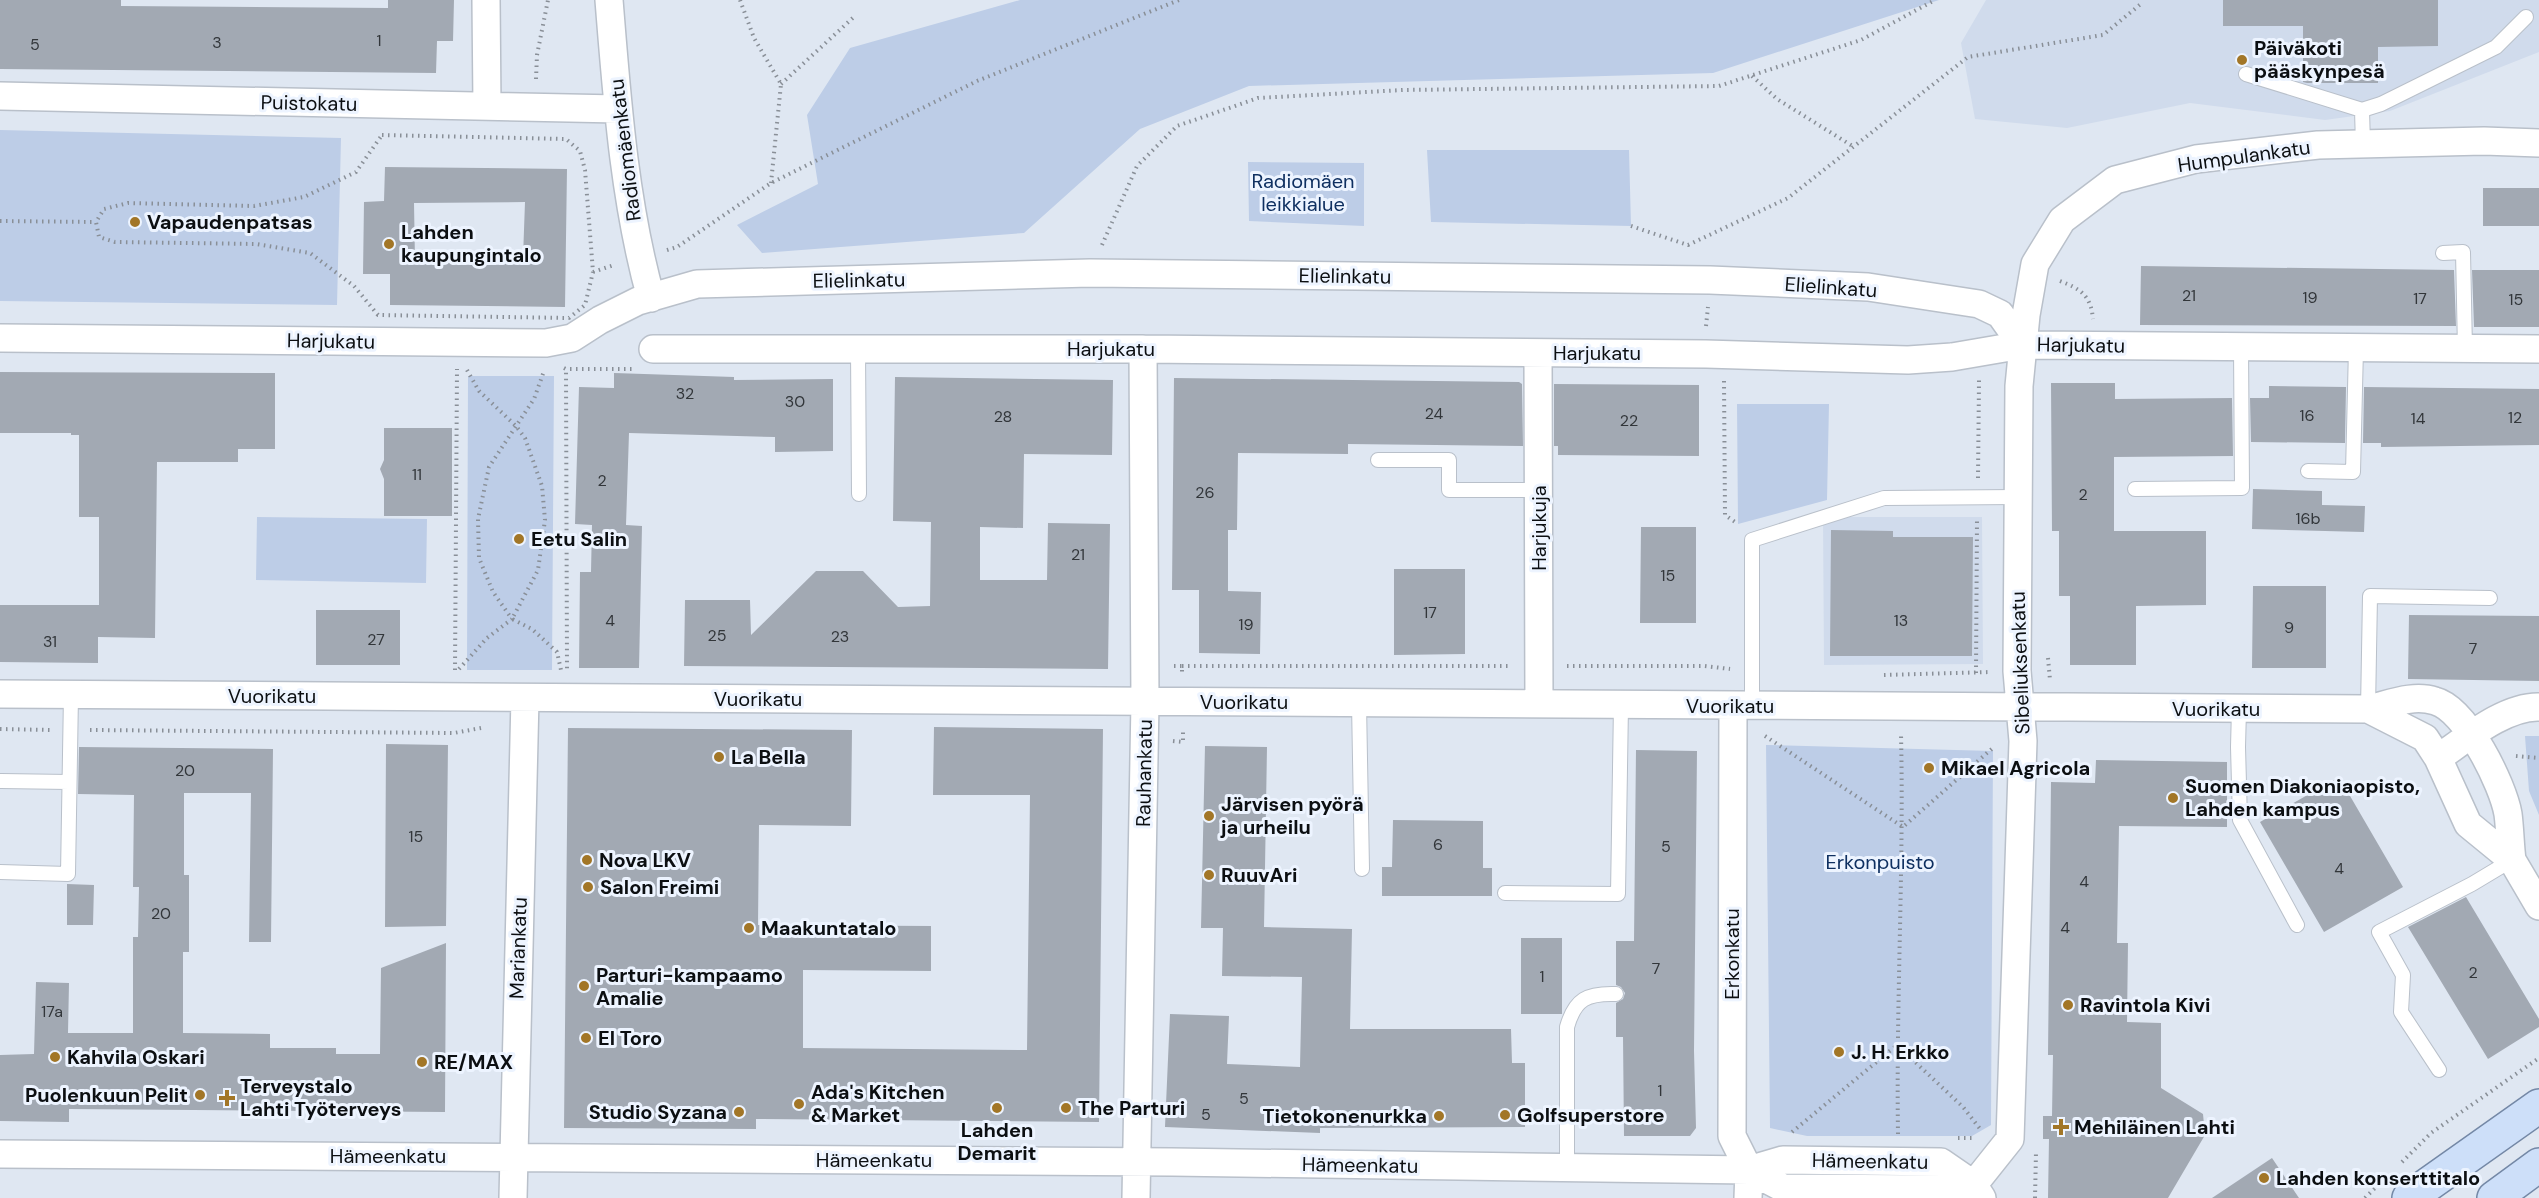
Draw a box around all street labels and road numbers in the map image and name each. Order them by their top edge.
street label: Radiomäenkatu [603,77,647,223]
street label: Puistokatu [260,89,358,117]
street label: Humpulankatu [2176,134,2312,178]
street label: Elielinkatu [1298,262,1392,290]
street label: Elielinkatu [812,266,906,294]
street label: Elielinkatu [1784,271,1878,303]
street label: Harjukatu [287,327,375,355]
street label: Harjukatu [2037,331,2125,359]
street label: Harjukatu [1067,336,1155,362]
street label: Harjukatu [1553,340,1641,366]
street label: Harjukuja [1526,485,1552,571]
street label: Sibeliuksenkatu [2005,591,2035,735]
street label: Vuorikatu [228,683,316,709]
street label: Vuorikatu [714,686,802,712]
street label: Vuorikatu [1200,689,1288,715]
street label: Vuorikatu [1686,693,1774,719]
street label: Vuorikatu [2172,696,2260,722]
street label: Rauhankatu [1130,719,1158,827]
street label: Mariankatu [503,896,533,1000]
street label: Erkonkatu [1719,908,1745,1000]
street label: Hämeenkatu [330,1143,446,1169]
street label: Hämeenkatu [816,1147,932,1173]
street label: Hämeenkatu [1812,1147,1928,1175]
street label: Hämeenkatu [1302,1151,1418,1179]

